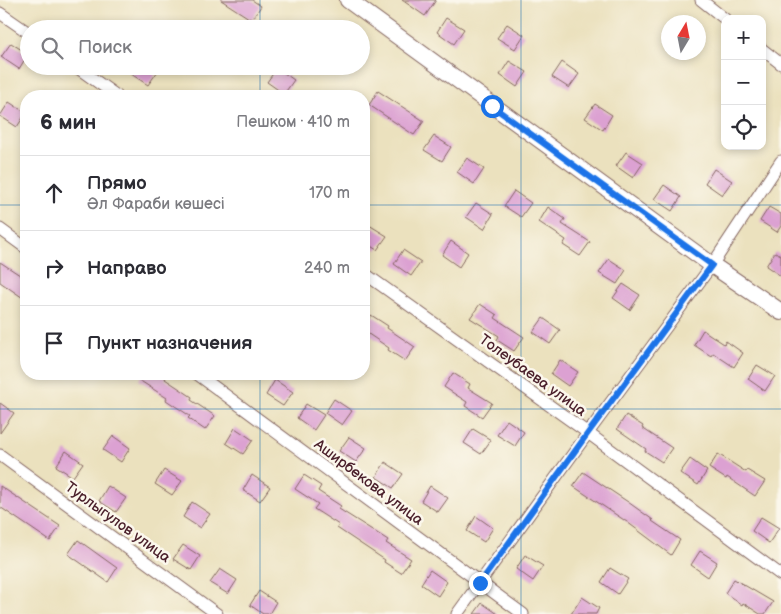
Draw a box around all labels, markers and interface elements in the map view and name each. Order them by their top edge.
north arrow [661,15,706,60]
map controls [721,15,766,150]
button: + [721,15,766,60]
search box [20,20,370,75]
icon: search [38,34,66,62]
text: Поиск [78,36,132,59]
button: − [721,60,766,105]
route start [481,95,504,118]
button: locate [721,105,766,150]
text: 6 мин [40,110,96,135]
text: Пешком · 410 m [236,113,350,132]
text: Прямо [87,172,147,195]
icon: ahead [40,179,68,207]
text: 170 m [309,184,350,203]
text: Әл Фараби көшесі [87,195,225,214]
icon: right [40,254,68,282]
text: Направо [87,257,167,280]
text: 240 m [304,259,350,278]
icon: arrive [40,329,68,357]
street label: Толеубаева улица [475,330,590,421]
text: Пункт назначения [87,332,252,355]
street label: Аширбекова улица [310,435,427,530]
street label: Турлыгулов улица [61,478,174,567]
route end [469,572,492,595]

